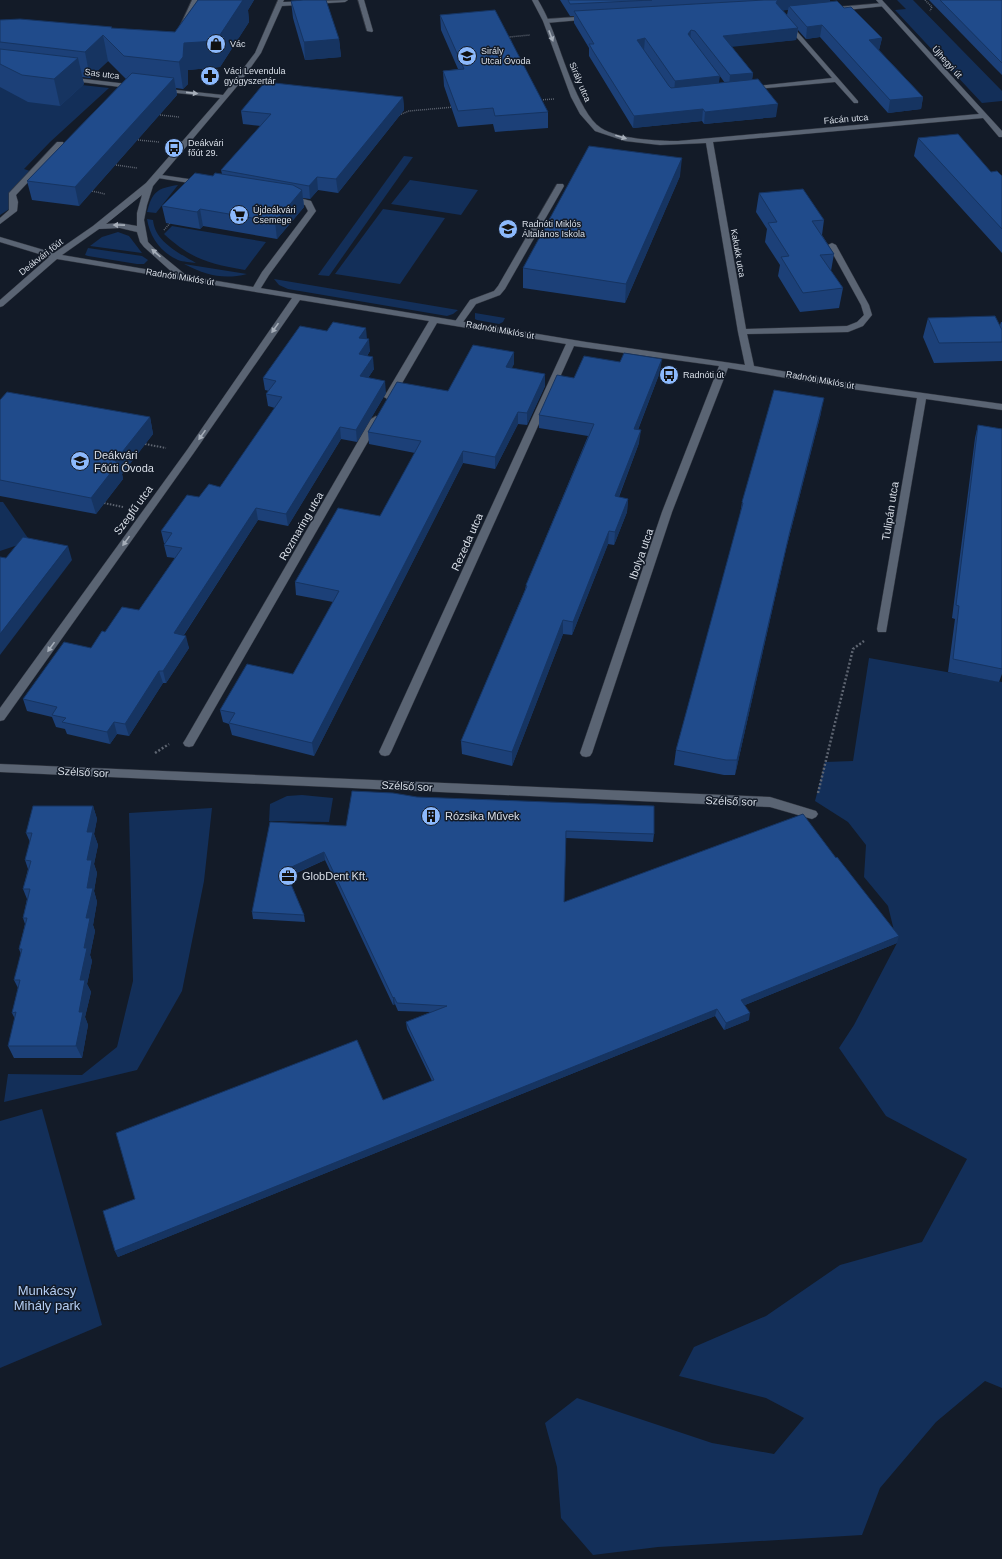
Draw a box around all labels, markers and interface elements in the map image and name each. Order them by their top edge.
one-way arrow [549,30,555,42]
shop icon: Vác [205,33,227,55]
place label: Vác [230,39,246,49]
street label: Újhegyi út [930,44,964,81]
school or university icon: Sirály Utcai Óvoda [456,45,478,67]
place label: Sirály Utcai Óvoda [481,46,531,66]
street label: Sirály utca [567,61,593,103]
pharmacy icon: Váci Levendula gyógyszertár [199,65,221,87]
place label: Váci Levendula gyógyszertár [224,66,286,86]
street label: Sas utca [84,67,120,81]
one-way arrow [186,90,198,96]
street label: Fácán utca [823,112,869,126]
one-way arrow [615,134,627,140]
bus stop icon: Deákvári főút 29. [163,137,185,159]
place label: Deákvári főút 29. [188,138,224,158]
supermarket icon: Újdeákvári Csemege [228,204,250,226]
place label: Újdeákvári Csemege [253,205,296,225]
school or university icon: Radnóti Miklós Általános Iskola [497,218,519,240]
place label: Radnóti Miklós Általános Iskola [522,219,585,239]
one-way arrow [112,222,125,228]
street label: Kakukk utca [729,228,747,278]
street label: Deákvári főút [17,236,65,277]
one-way arrow [151,249,161,258]
street label: Radnóti Miklós út [145,267,215,287]
street label: Radnóti Miklós út [465,319,535,341]
one-way arrow [271,323,279,333]
bus stop icon: Radnóti út [658,364,680,386]
street label: Radnóti Miklós út [785,369,855,391]
place label: Radnóti út [683,370,725,380]
one-way arrow [198,430,206,440]
place label: Deákvári Főúti Óvoda [94,449,155,474]
school or university icon: Deákvári Főúti Óvoda [69,450,91,472]
street label: Tulipán utca [879,480,901,541]
street label: Szegfű utca [111,482,155,537]
street label: Rozmaring utca [277,489,326,562]
street label: Rezeda utca [449,511,485,573]
street label: Ibolya utca [627,526,656,581]
one-way arrow [122,536,130,546]
one-way arrow [47,641,55,652]
street label: Szélső sor [57,765,109,779]
street label: Szélső sor [381,779,433,793]
street label: Szélső sor [705,794,757,808]
building icon: Rózsika Művek [420,805,442,827]
place label: Rózsika Művek [445,810,520,822]
office icon: GlobDent Kft. [277,865,299,887]
place label: GlobDent Kft. [302,870,368,882]
park label: Munkácsy Mihály park [14,1283,81,1313]

